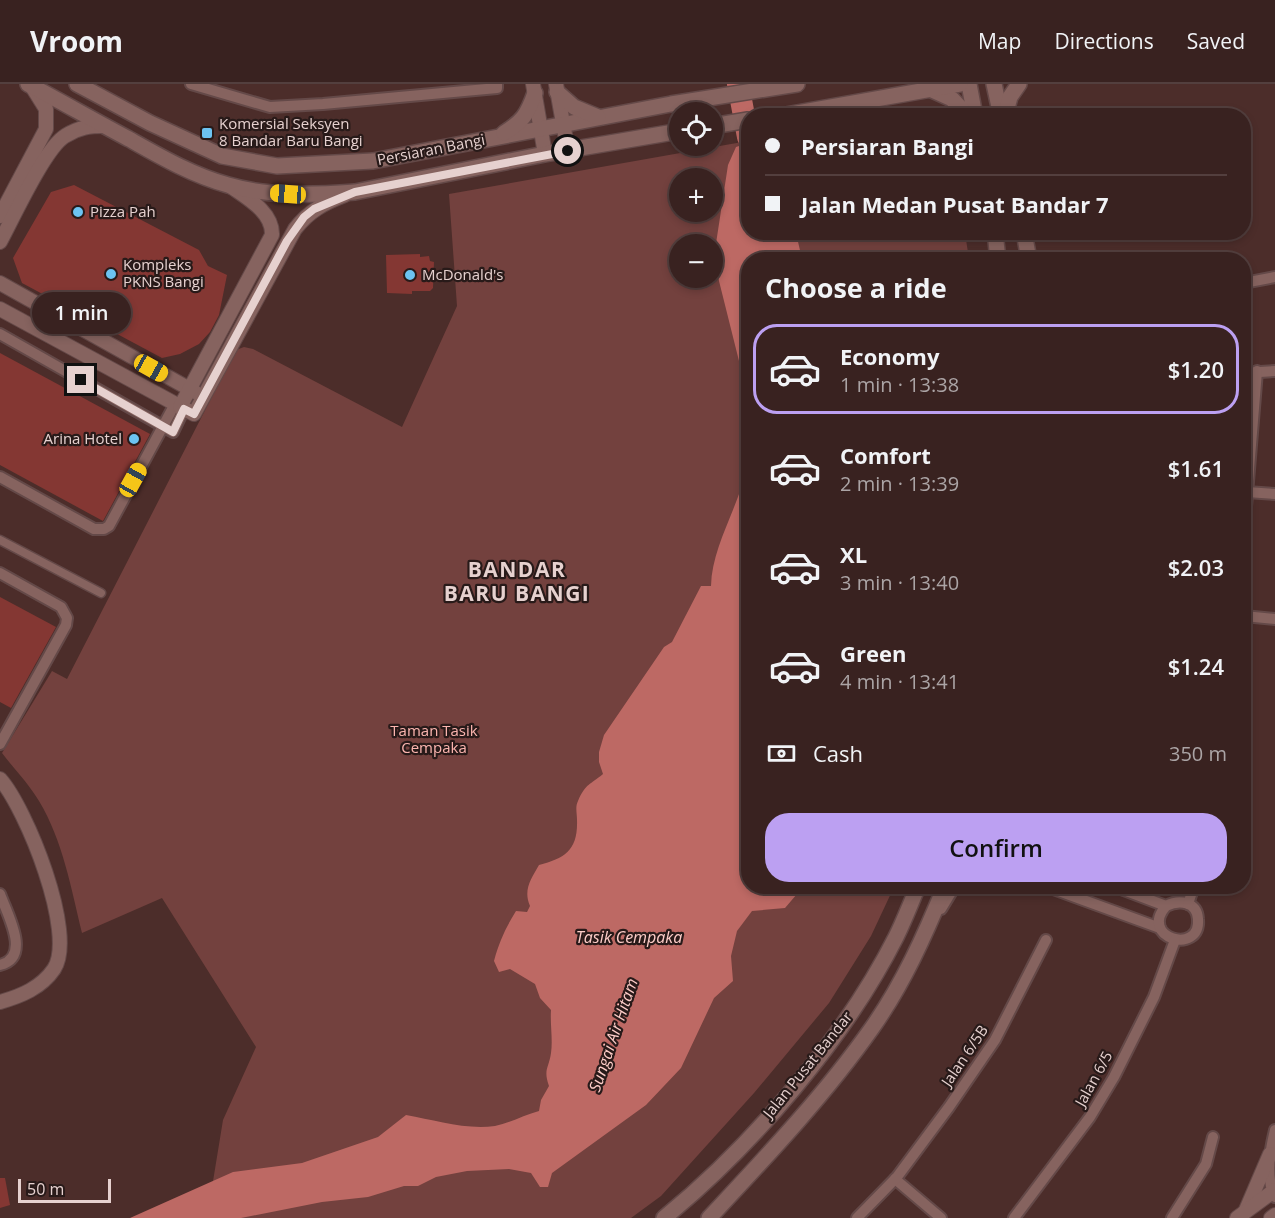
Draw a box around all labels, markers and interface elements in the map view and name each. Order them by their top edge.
text: Vroom [30,22,123,60]
text: Map [978,27,1021,55]
text: Directions [1054,27,1154,55]
text: Saved [1187,27,1245,55]
map controls [669,102,723,288]
button: locate [669,102,723,156]
place label: Komersial Seksyen 8 Bandar Baru Bangi [219,113,363,150]
marker: Komersial Seksyen 8 Bandar Baru Bangi [200,126,214,140]
street label: Persiaran Bangi [375,129,486,169]
text: Persiaran Bangi [801,131,974,161]
route start [554,137,581,164]
button: + [669,168,723,222]
car [269,184,307,204]
text: Jalan Medan Pusat Bandar 7 [801,189,1109,219]
place label: Pizza Pah [90,201,156,221]
marker: Pizza Pah [71,205,85,219]
button: − [669,234,723,288]
place label: Kompleks PKNS Bangi [123,254,204,291]
place label: McDonald's [422,264,504,284]
marker: Kompleks PKNS Bangi [104,267,118,281]
marker: McDonald's [403,268,417,282]
text: Choose a ride [765,269,947,306]
callout: 1 min [32,293,130,335]
text: 1 min [55,299,109,326]
text: Economy [840,341,939,371]
icon: car [768,342,822,396]
car [131,351,171,385]
text: $1.20 [1168,354,1224,384]
route end [67,366,94,393]
text: 1 min · 13:38 [840,371,959,398]
place label: Arina Hotel [44,428,122,448]
marker: Arina Hotel [127,432,141,446]
text: Comfort [840,440,931,470]
icon: car [768,441,822,495]
text: $1.61 [1168,453,1224,483]
car [116,460,150,500]
text: 2 min · 13:39 [840,470,959,497]
text: XL [840,539,867,569]
icon: car [768,540,822,594]
text: $2.03 [1168,552,1224,582]
district label: BANDAR BARU BANGI [444,555,590,607]
text: 3 min · 13:40 [840,569,959,596]
text: Green [840,638,906,668]
icon: car [768,639,822,693]
text: $1.24 [1168,651,1224,681]
text: 4 min · 13:41 [840,668,959,695]
park label: Taman Tasik Cempaka [390,720,478,757]
icon: cash [765,737,798,770]
text: Cash [813,738,863,768]
text: 350 m [1169,740,1227,767]
button: Confirm [765,813,1227,882]
water label: Tasik Cempaka [576,926,682,948]
water label: Sungai Air Hitam [583,975,643,1095]
street label: Jalan Pusat Bandar [757,1007,856,1123]
street label: Jalan 6/5B [935,1021,992,1092]
street label: Jalan 6/5 [1069,1047,1116,1111]
scale bar [18,1176,111,1204]
text: 50 m [27,1178,64,1200]

